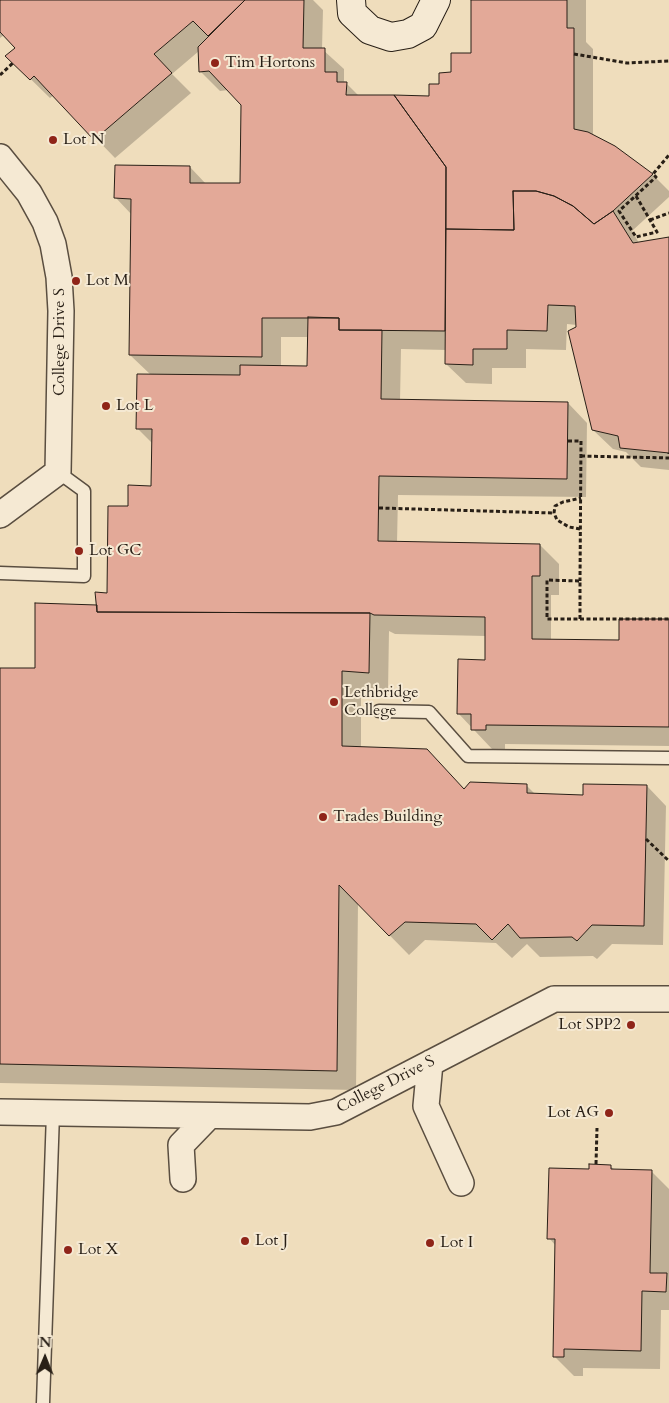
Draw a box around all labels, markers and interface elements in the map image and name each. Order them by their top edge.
place label: Tim Hortons [225,53,315,73]
marker: Tim Hortons [209,57,221,69]
place label: Lot N [63,130,104,150]
marker: Lot N [47,134,59,146]
place label: Lot M [86,271,129,291]
marker: Lot M [70,275,82,287]
street label: College Drive S [50,288,70,396]
place label: Lot L [116,396,153,416]
marker: Lot L [100,400,112,412]
place label: Lot GC [89,541,142,561]
marker: Lot GC [73,545,85,557]
place label: Lethbridge College [344,683,418,721]
marker: Lethbridge College [328,696,340,708]
place label: Trades Building [333,807,442,827]
marker: Trades Building [317,811,329,823]
place label: Lot SPP2 [558,1015,621,1035]
marker: Lot SPP2 [625,1019,637,1031]
street label: College Drive S [334,1052,438,1118]
place label: Lot AG [547,1103,599,1123]
marker: Lot AG [603,1107,615,1119]
place label: Lot J [255,1231,288,1251]
place label: Lot I [440,1233,473,1253]
marker: Lot J [239,1235,251,1247]
marker: Lot I [424,1237,436,1249]
place label: Lot X [78,1240,118,1260]
marker: Lot X [62,1244,74,1256]
north arrow [20,1333,70,1383]
text: N [39,1333,52,1352]

